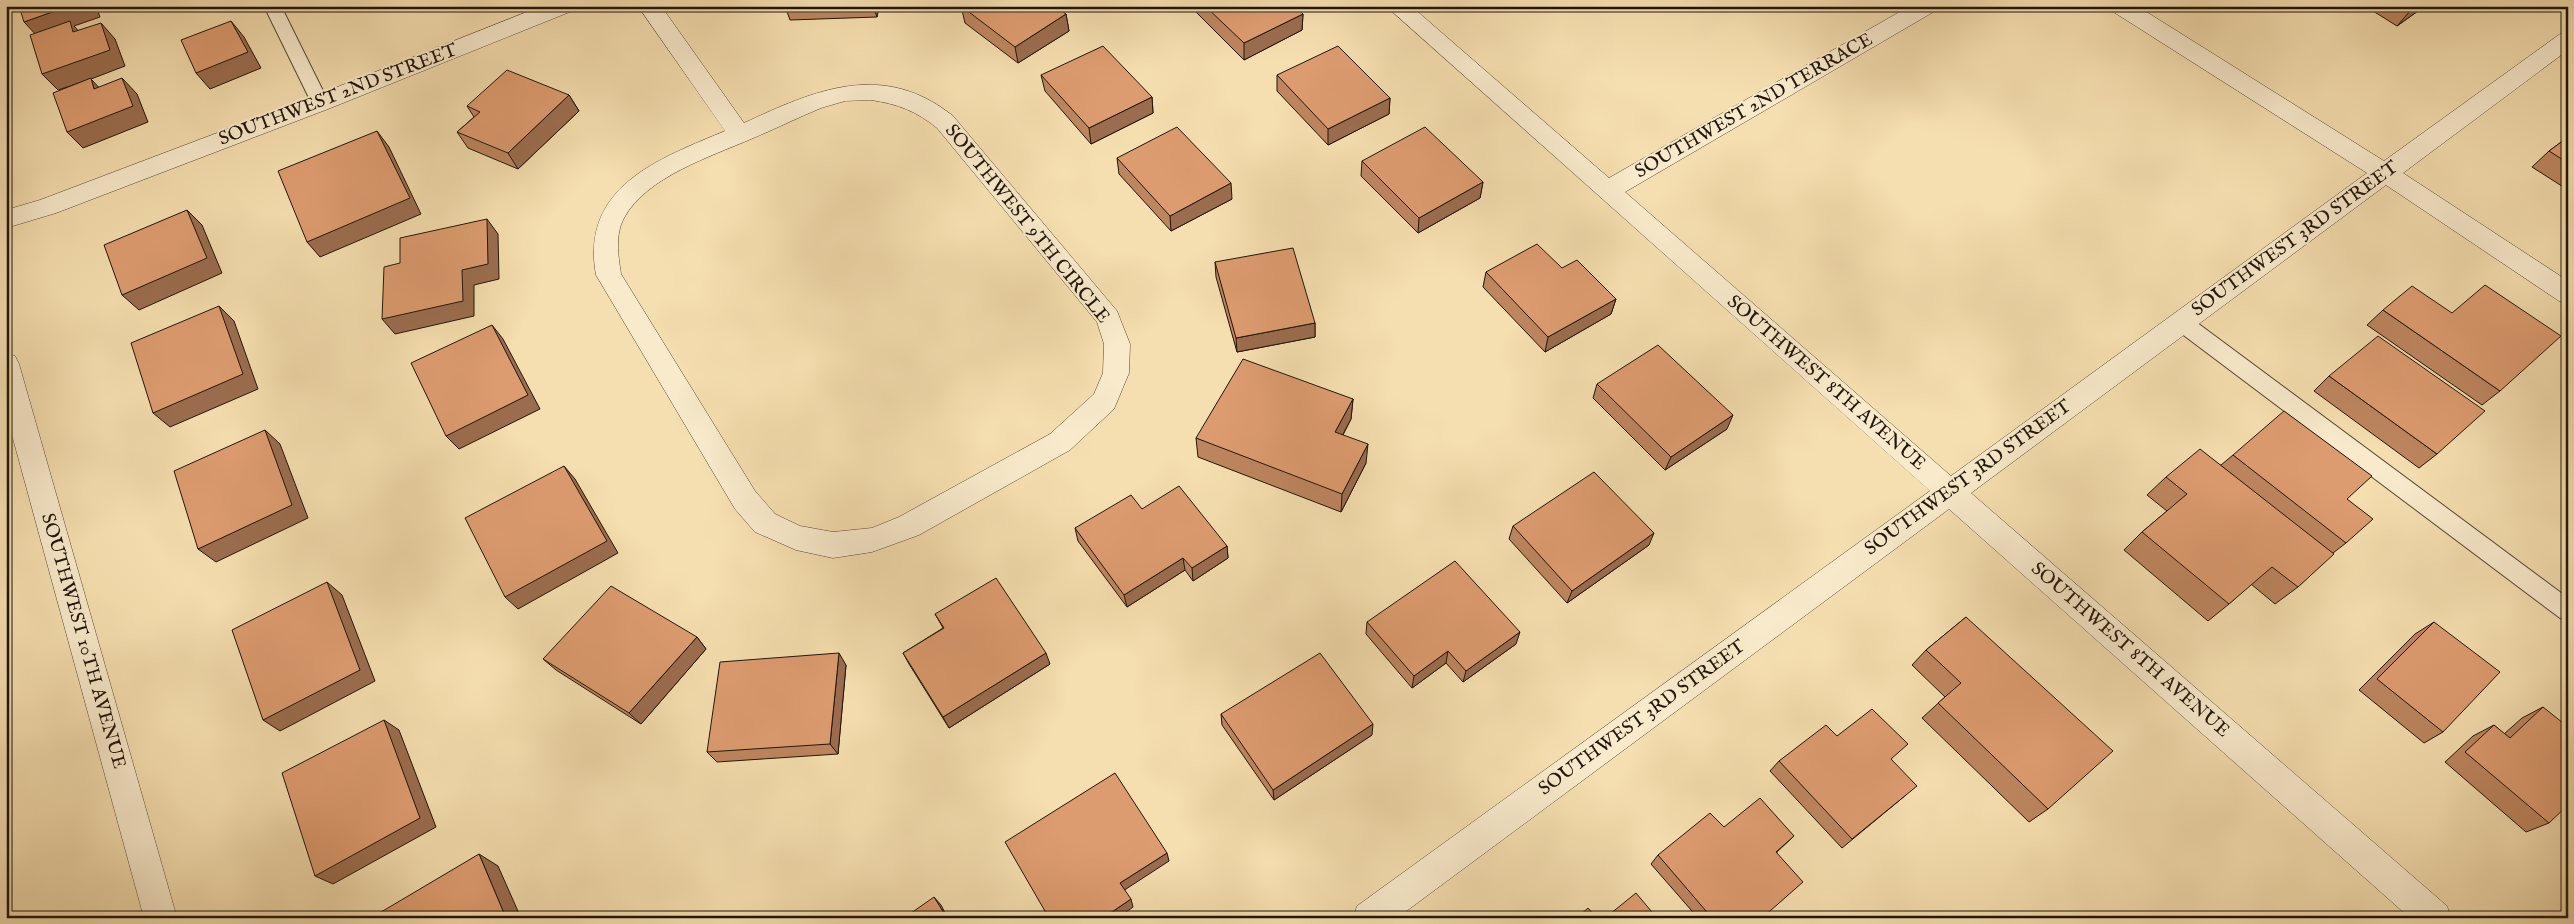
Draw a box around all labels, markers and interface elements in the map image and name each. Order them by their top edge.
street label: SOUTHWEST 2ND TERRACE [1631,28,1877,184]
street label: SOUTHWEST 2ND STREET [215,38,461,152]
street label: SOUTHWEST 9TH CIRCLE [939,120,1115,328]
street label: SOUTHWEST 3RD STREET [2187,156,2403,322]
street label: SOUTHWEST 8TH AVENUE [1722,290,1930,476]
street label: SOUTHWEST 3RD STREET [1860,395,2076,561]
street label: SOUTHWEST 10TH AVENUE [35,510,131,772]
street label: SOUTHWEST 8TH AVENUE [2026,557,2234,743]
street label: SOUTHWEST 3RD STREET [1534,635,1750,801]

